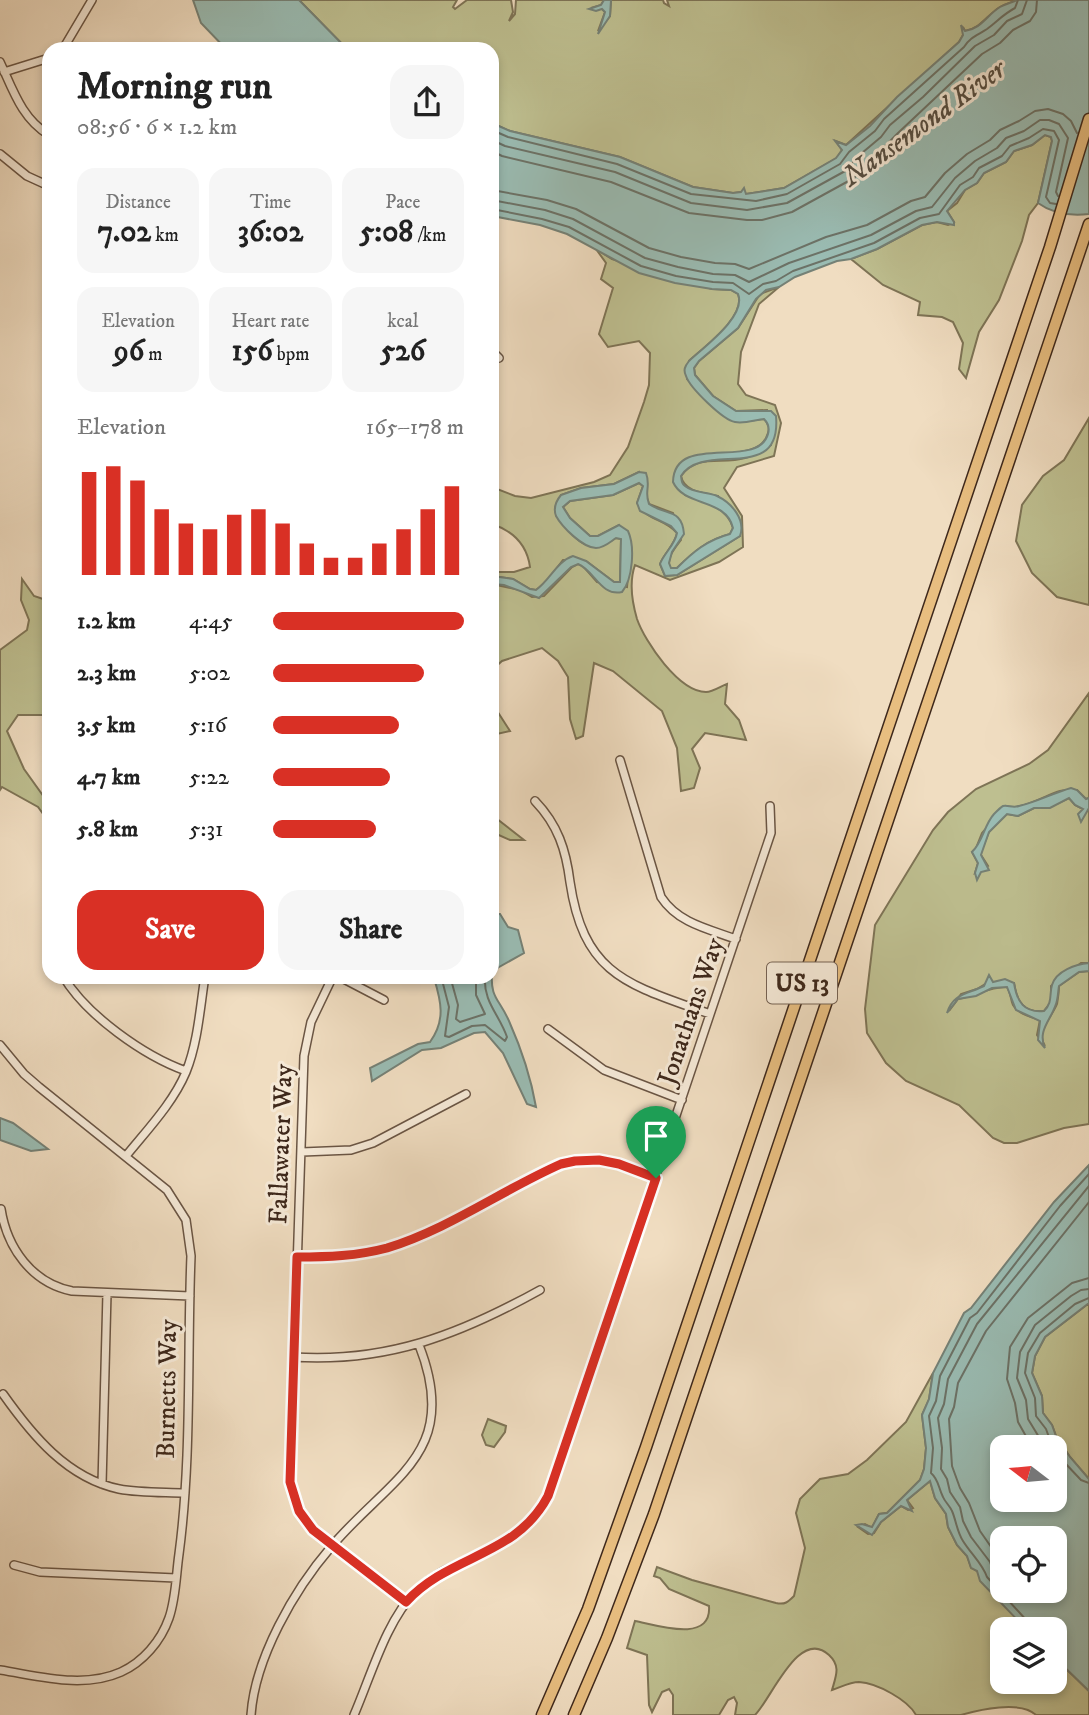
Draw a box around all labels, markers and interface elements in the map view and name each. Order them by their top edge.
water label: Nansemond River [834,51,1014,195]
text: Morning run [77,63,272,111]
button: share [390,65,464,139]
text: 08:56 · 6 × 1.2 km [77,113,237,142]
text: Distance [105,191,171,214]
text: Time [250,191,291,214]
text: Pace [385,191,420,214]
text: 7.02 [97,214,151,251]
text: 36:02 [238,214,303,251]
text: 5:08 [359,214,413,251]
text: km [151,224,179,247]
text: /km [413,224,446,247]
text: Elevation [101,310,175,333]
text: Heart rate [232,310,309,333]
text: kcal [387,310,418,333]
text: 96 [114,333,144,370]
text: 156 [231,333,273,370]
text: 526 [380,333,425,370]
text: m [144,343,163,366]
text: bpm [273,343,310,366]
text: Elevation [77,413,166,442]
text: 165–178 m [366,413,464,442]
text: 1.2 km [77,607,136,636]
text: 4:45 [189,607,233,636]
text: 2.3 km [77,659,136,688]
text: 5:02 [189,659,230,688]
text: 3.5 km [77,711,136,740]
text: 5:16 [189,711,227,740]
text: 4.7 km [77,763,141,792]
text: 5:22 [189,763,229,792]
text: 5.8 km [77,815,138,844]
text: 5:31 [189,815,223,844]
button: Save [77,890,264,970]
button: Share [278,890,464,970]
street label: Jonathans Way [650,933,732,1091]
road number: US 13 [767,962,837,1003]
street label: Fallawater Way [262,1063,301,1225]
pin [626,1106,686,1178]
icon: arrive [637,1117,675,1155]
street label: Burnetts Way [150,1318,185,1459]
north arrow [990,1435,1068,1512]
map controls [990,1435,1067,1694]
button: locate [990,1526,1067,1603]
button: layers [990,1617,1067,1694]

